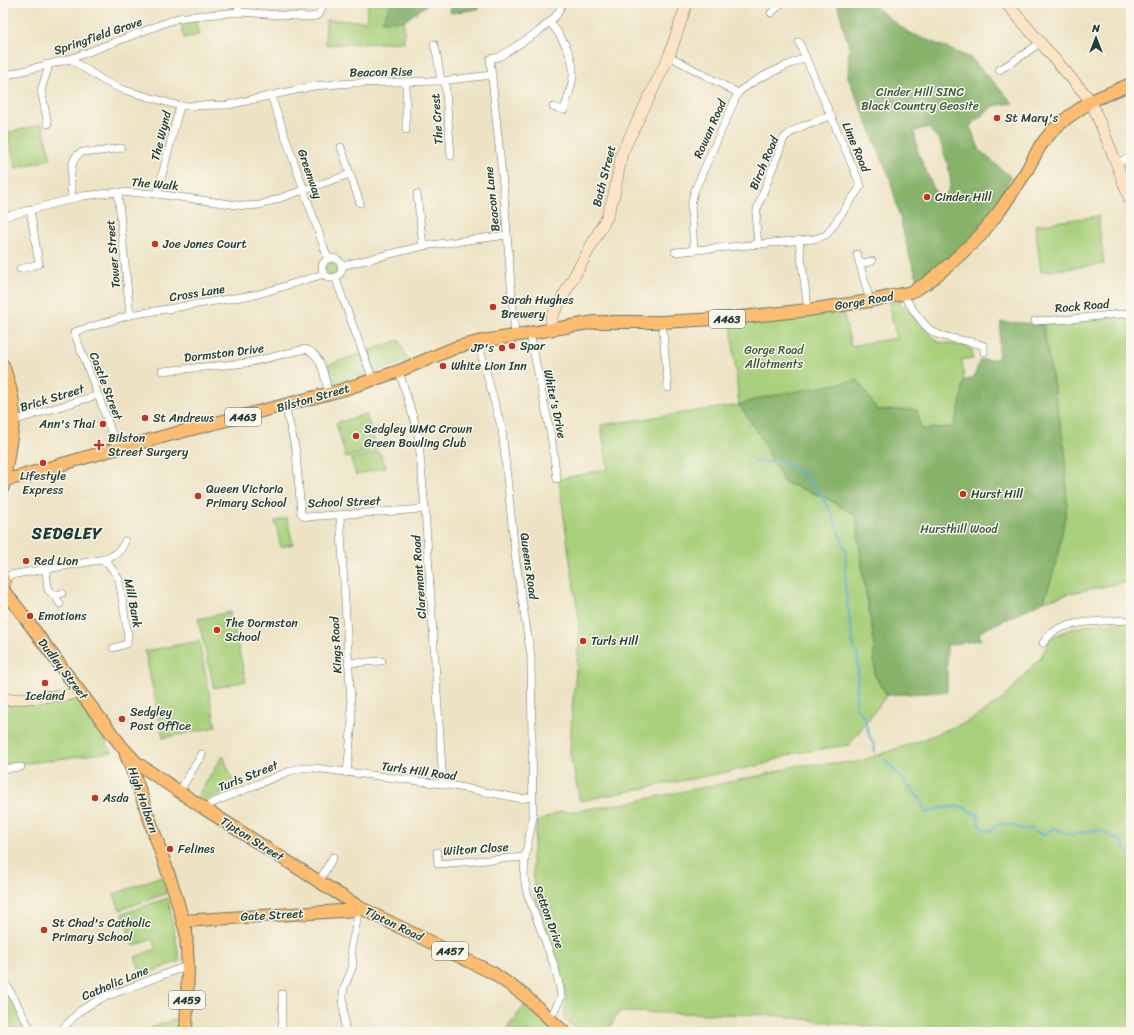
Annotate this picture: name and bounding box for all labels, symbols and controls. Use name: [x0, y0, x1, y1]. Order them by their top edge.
street label: Springfield Grove: [51, 11, 145, 61]
north arrow: [1076, 18, 1116, 58]
text: N: [1091, 19, 1100, 38]
street label: Beacon Rise: [349, 60, 413, 84]
park label: Cinder Hill SINC Black Country Geosite: [861, 81, 979, 117]
street label: The Crest: [424, 93, 450, 145]
street label: Rowan Road: [687, 95, 733, 162]
street label: The Wynd: [144, 107, 178, 163]
place label: St Mary's: [1005, 107, 1059, 129]
marker: St Mary's: [992, 113, 1002, 123]
street label: Lime Road: [836, 118, 877, 176]
street label: Birch Road: [743, 131, 786, 194]
street label: Bath Street: [586, 143, 622, 209]
street label: Greenway: [291, 146, 329, 203]
street label: Beacon Lane: [478, 165, 506, 233]
street label: The Walk: [130, 171, 180, 197]
place label: Cinder Hill: [935, 186, 992, 208]
marker: Cinder Hill: [922, 192, 932, 202]
street label: Tower Street: [99, 219, 127, 289]
place label: Joe Jones Court: [162, 233, 247, 255]
marker: Joe Jones Court: [150, 239, 160, 249]
street label: Cross Lane: [168, 278, 227, 308]
street label: Gorge Road: [833, 285, 896, 317]
place label: Sarah Hughes Brewery: [501, 289, 574, 325]
street label: Rock Road: [1054, 293, 1111, 319]
marker: Sarah Hughes Brewery: [488, 302, 498, 312]
road number: A463: [709, 310, 745, 328]
place label: Spar: [520, 335, 546, 357]
street label: Dormston Drive: [183, 337, 265, 369]
place label: JP's: [470, 337, 494, 359]
park label: Gorge Road Allotments: [744, 339, 804, 375]
marker: Spar: [507, 341, 517, 351]
marker: JP's: [497, 343, 507, 353]
street label: Castle Street: [83, 349, 129, 424]
place label: White Lion Inn: [451, 355, 527, 377]
marker: White Lion Inn: [438, 361, 448, 371]
street label: White's Drive: [537, 367, 573, 441]
street label: Brick Street: [17, 377, 88, 418]
street label: Bilston Street: [274, 377, 352, 419]
place label: St Andrews: [153, 407, 214, 429]
road number: A463: [225, 408, 261, 426]
place label: Ann's Thai: [38, 413, 96, 435]
marker: St Andrews: [140, 413, 150, 423]
place label: Sedgley WMC Crown Green Bowling Club: [364, 418, 473, 454]
marker: Ann's Thai: [98, 419, 108, 429]
place label: Bilston Street Surgery: [108, 427, 189, 463]
marker: Sedgley WMC Crown Green Bowling Club: [351, 431, 361, 441]
marker: Bilston Street Surgery: [93, 439, 105, 451]
marker: Lifestyle Express: [38, 458, 48, 468]
place label: Lifestyle Express: [20, 465, 66, 501]
place label: Queen Victoria Primary School: [206, 478, 287, 514]
place label: Hurst Hill: [971, 483, 1024, 505]
marker: Hurst Hill: [958, 489, 968, 499]
street label: School Street: [307, 490, 382, 514]
marker: Queen Victoria Primary School: [193, 491, 203, 501]
park label: Hursthill Wood: [920, 518, 999, 540]
district label: SEDGLEY: [31, 519, 102, 548]
street label: Queens Road: [513, 531, 545, 601]
street label: Claremont Road: [405, 534, 433, 620]
place label: Red Lion: [34, 550, 79, 572]
marker: Red Lion: [21, 556, 31, 566]
street label: Mill Bank: [117, 577, 149, 630]
place label: Emotions: [38, 605, 87, 627]
marker: Emotions: [25, 611, 35, 621]
place label: The Dormston School: [225, 612, 298, 648]
street label: Kings Road: [323, 614, 348, 674]
marker: The Dormston School: [212, 625, 222, 635]
place label: Turls Hill: [591, 630, 639, 652]
street label: Dudley Street: [32, 633, 95, 706]
marker: Turls Hill: [578, 636, 588, 646]
marker: Iceland: [40, 678, 50, 688]
place label: Iceland: [24, 685, 66, 707]
place label: Sedgley Post Office: [130, 701, 191, 737]
marker: Sedgley Post Office: [117, 714, 127, 724]
street label: Turls Street: [215, 754, 283, 798]
street label: Turls Hill Road: [380, 755, 459, 787]
street label: High Holborn: [121, 764, 165, 837]
place label: Asda: [102, 787, 129, 809]
marker: Asda: [90, 793, 100, 803]
street label: Tipton Street: [216, 811, 289, 868]
street label: Wilton Close: [443, 836, 509, 862]
place label: Felines: [178, 838, 215, 860]
marker: Felines: [165, 844, 175, 854]
street label: Setton Drive: [527, 882, 571, 952]
street label: Tipton Road: [361, 900, 429, 948]
street label: Gate Street: [240, 902, 304, 928]
place label: St Chad's Catholic Primary School: [52, 912, 151, 948]
marker: St Chad's Catholic Primary School: [39, 925, 49, 935]
road number: A457: [432, 942, 468, 960]
street label: Catholic Lane: [78, 959, 152, 1007]
road number: A459: [169, 991, 205, 1009]

